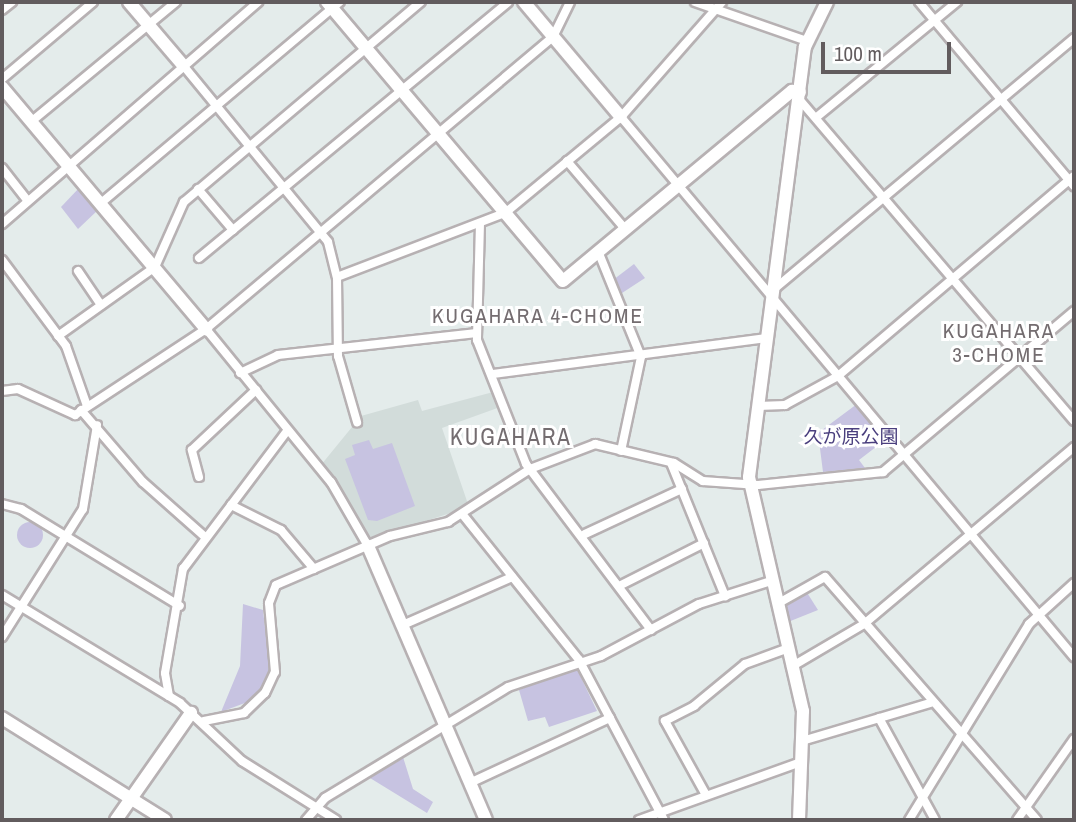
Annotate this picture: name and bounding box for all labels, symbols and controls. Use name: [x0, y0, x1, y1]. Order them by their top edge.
scale bar: [824, 28, 954, 72]
text: 100 m: [834, 39, 882, 68]
district label: KUGAHARA 4-CHOME: [434, 303, 642, 329]
district label: KUGAHARA 3-CHOME: [944, 318, 1054, 368]
district label: KUGAHARA: [451, 423, 571, 451]
park label: 久が原公園: [804, 426, 898, 448]

